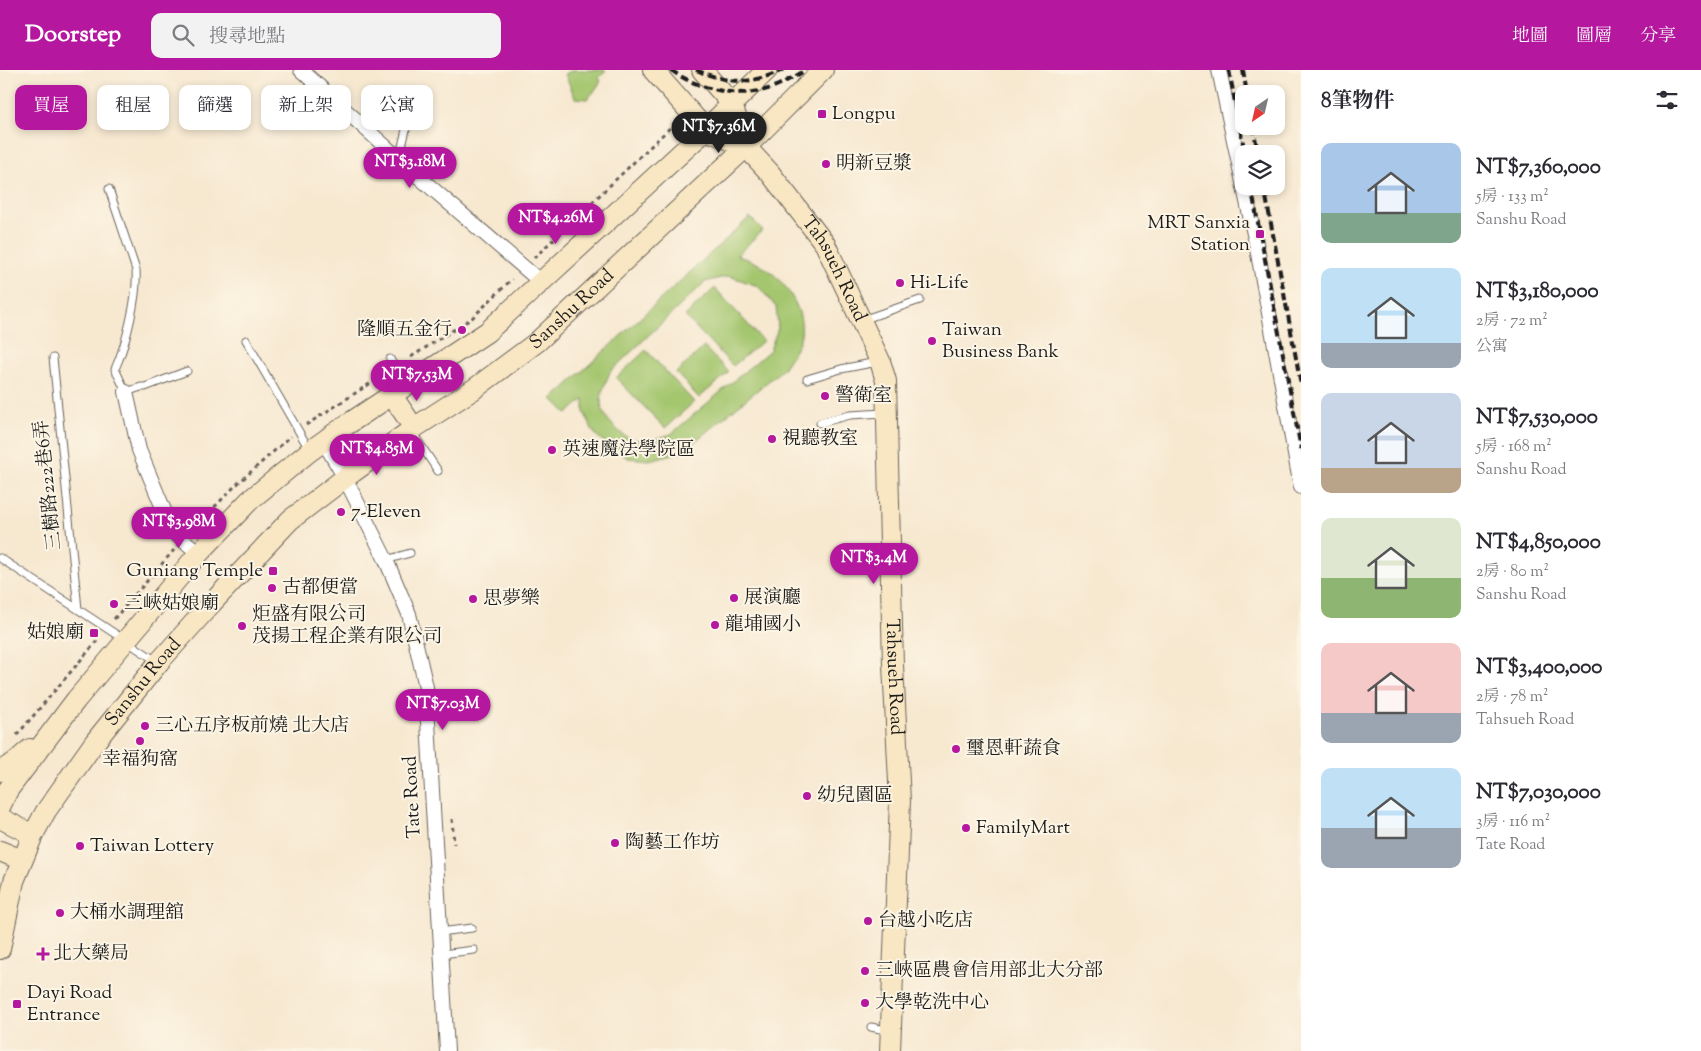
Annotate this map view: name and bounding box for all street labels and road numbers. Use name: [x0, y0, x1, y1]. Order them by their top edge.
street label: Tahsueh Road: [795, 210, 873, 327]
street label: Sanshu Road: [524, 263, 621, 356]
street label: 三樹路222巷6弄: [29, 418, 69, 552]
street label: Tahsueh Road: [878, 618, 910, 736]
street label: Sanshu Road: [99, 632, 188, 732]
street label: Tate Road: [397, 755, 429, 839]

